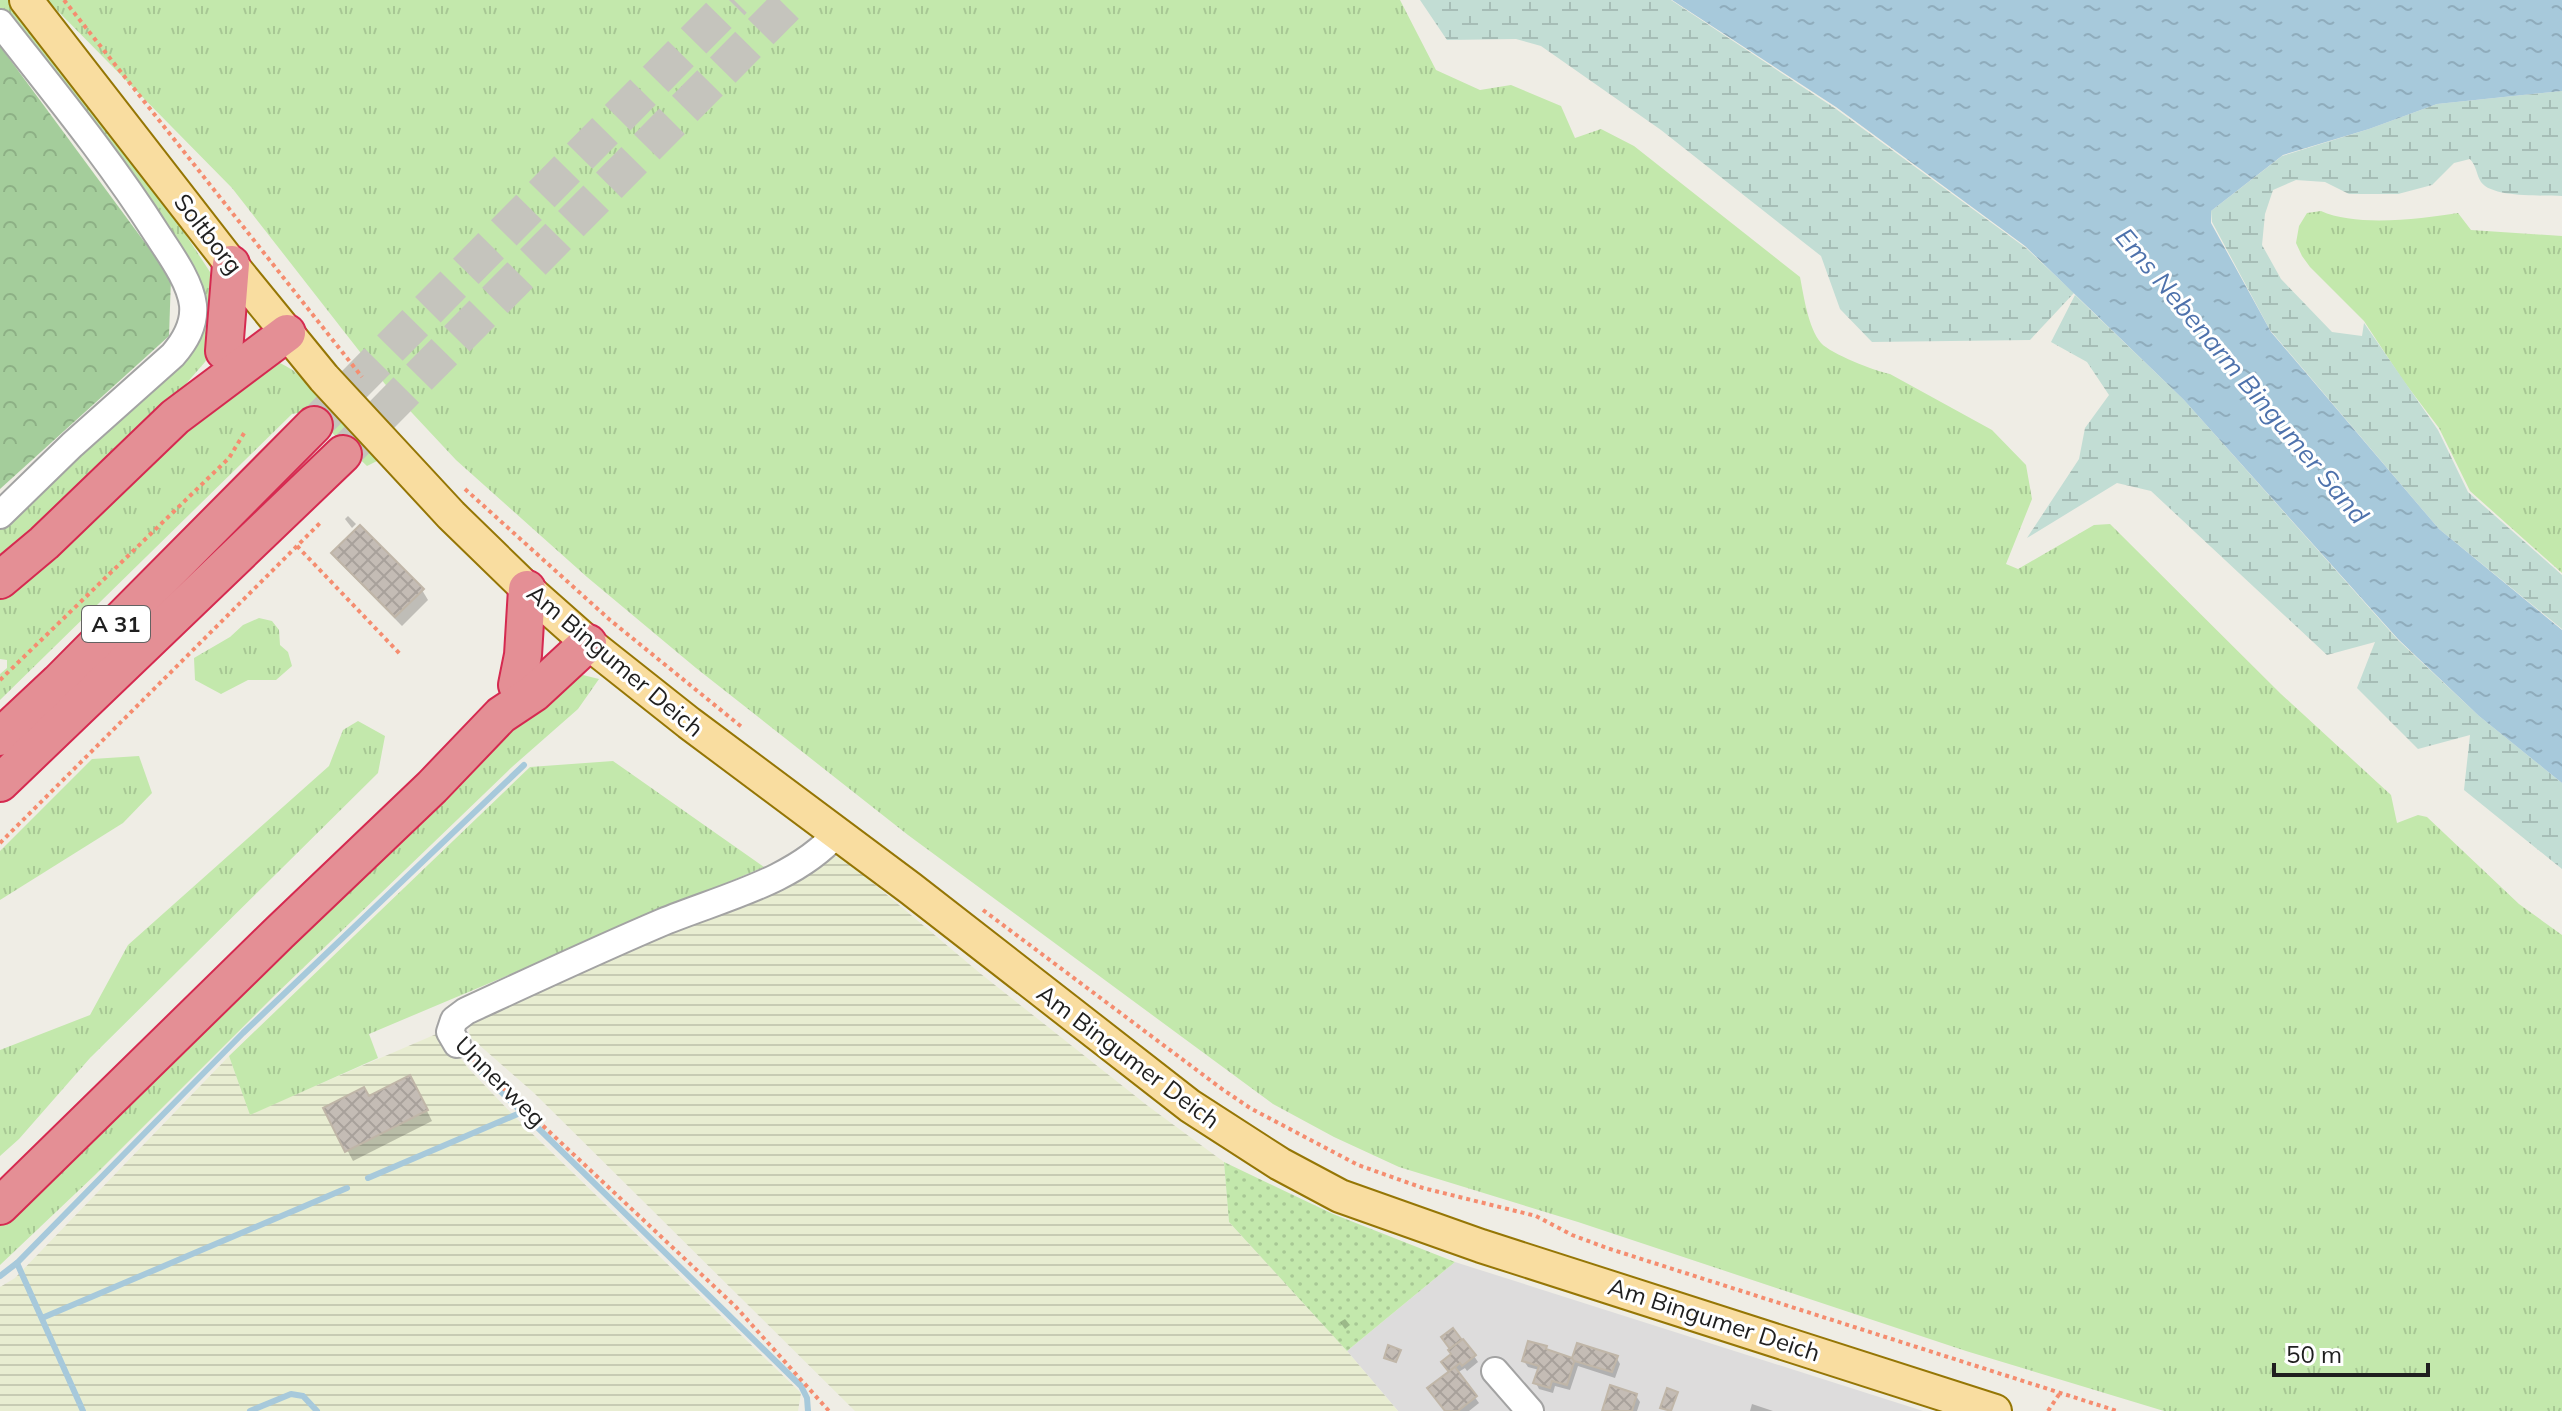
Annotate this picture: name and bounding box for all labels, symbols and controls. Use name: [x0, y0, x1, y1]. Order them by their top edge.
street label: Soltborg: [168, 187, 250, 280]
water label: Ems Nebenarm Bingumer Sand: [2109, 221, 2376, 531]
street label: Am Bingumer Deich: [521, 578, 710, 743]
road number: A 31: [82, 606, 150, 642]
street label: Am Bingumer Deich: [1031, 978, 1226, 1135]
street label: Unnerweg: [449, 1030, 552, 1133]
street label: Am Bingumer Deich: [1605, 1271, 1824, 1367]
scale bar: [2274, 1327, 2428, 1377]
text: 50 m: [2286, 1339, 2342, 1369]

